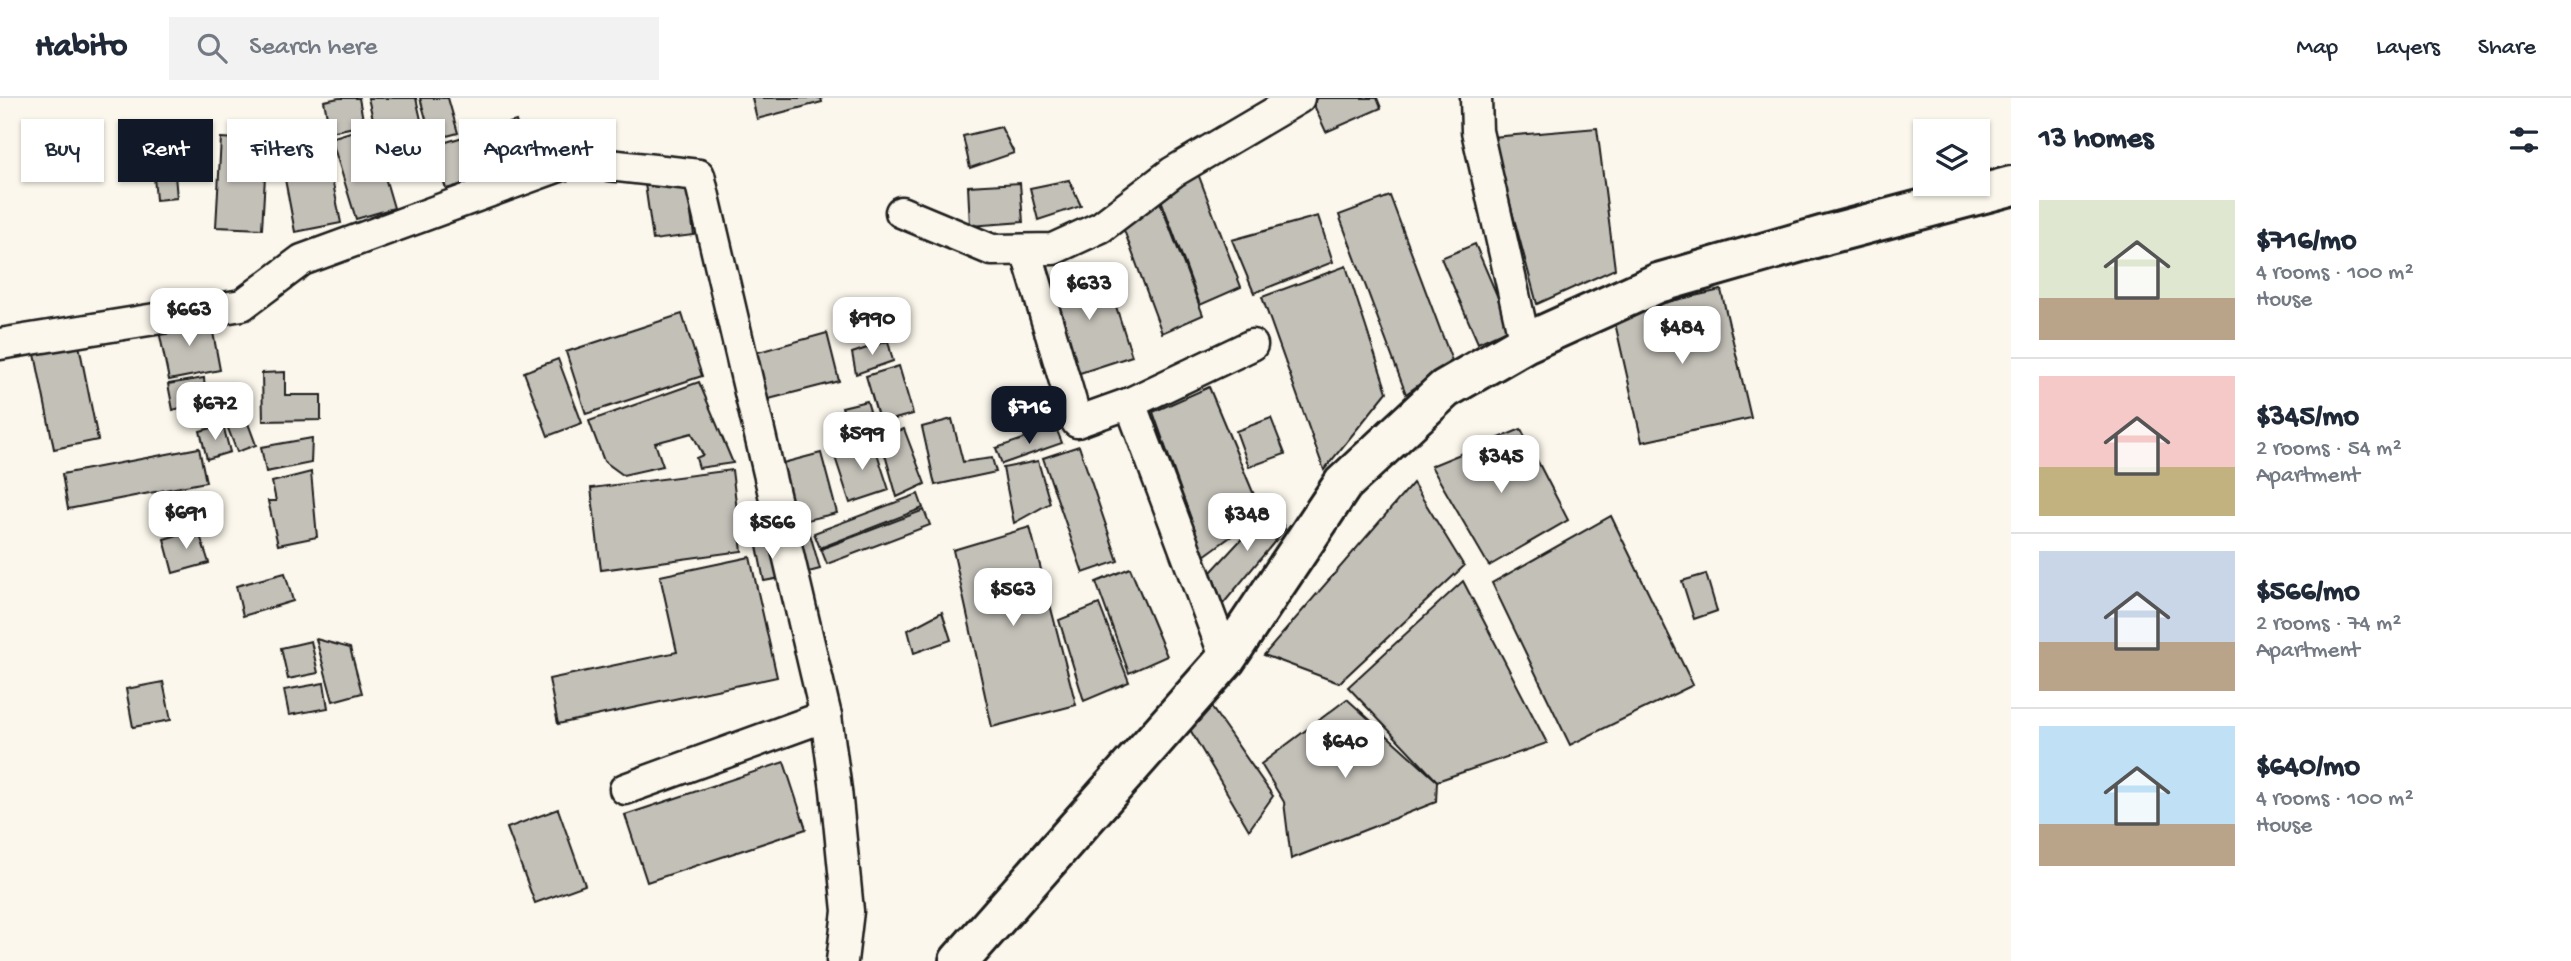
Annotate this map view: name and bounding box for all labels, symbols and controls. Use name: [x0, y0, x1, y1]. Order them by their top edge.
search box: [169, 17, 659, 80]
text: Habito: [35, 29, 127, 67]
icon: search: [193, 29, 231, 67]
text: Search here: [249, 33, 377, 64]
text: Map: [2296, 34, 2338, 63]
text: Layers: [2376, 34, 2440, 63]
text: Share: [2478, 34, 2536, 63]
chip: Buy: [21, 119, 104, 182]
chip: Rent: [118, 119, 213, 182]
chip: Filters: [227, 119, 337, 182]
chip: New: [351, 119, 445, 182]
chip: Apartment: [459, 119, 616, 182]
map controls: [1913, 119, 1990, 196]
button: layers: [1913, 119, 1990, 196]
icon: filters: [2505, 121, 2543, 159]
text: 13 homes: [2039, 123, 2153, 158]
text: $716/mo: [2256, 225, 2356, 260]
icon: home: [2095, 228, 2179, 312]
text: 4 rooms · 100 m²: [2256, 260, 2414, 287]
pin: $633: [1048, 262, 1130, 322]
text: $633: [1066, 271, 1112, 298]
text: House: [2256, 287, 2312, 314]
pin: $663: [148, 288, 230, 348]
text: $663: [166, 297, 212, 324]
pin: $990: [831, 298, 913, 357]
text: $990: [849, 306, 895, 333]
pin: $484: [1641, 306, 1723, 366]
text: $484: [1660, 315, 1704, 342]
pin: $672: [174, 382, 256, 442]
pin: $716: [988, 386, 1070, 446]
text: $672: [192, 391, 238, 418]
text: $716: [1007, 395, 1051, 422]
text: $345/mo: [2256, 401, 2359, 436]
icon: home: [2095, 404, 2179, 488]
pin: $599: [821, 412, 903, 472]
text: $599: [839, 421, 885, 448]
pin: $345: [1460, 436, 1542, 495]
text: 2 rooms · 54 m²: [2256, 436, 2402, 463]
text: $345: [1478, 444, 1524, 471]
text: Apartment: [2256, 463, 2360, 490]
pin: $691: [145, 491, 227, 551]
pin: $348: [1206, 494, 1288, 553]
text: $691: [165, 500, 207, 527]
pin: $566: [731, 502, 813, 561]
text: $348: [1224, 502, 1270, 529]
text: $566: [749, 510, 795, 537]
pin: $563: [972, 568, 1054, 628]
text: $566/mo: [2256, 576, 2360, 611]
text: $563: [990, 577, 1036, 604]
icon: home: [2095, 579, 2179, 663]
text: 2 rooms · 74 m²: [2256, 611, 2401, 638]
text: Apartment: [2256, 638, 2360, 665]
pin: $640: [1304, 720, 1386, 780]
text: $640: [1322, 729, 1368, 756]
text: $640/mo: [2256, 751, 2360, 786]
icon: home: [2095, 754, 2179, 838]
text: 4 rooms · 100 m²: [2256, 786, 2414, 813]
text: House: [2256, 813, 2312, 840]

